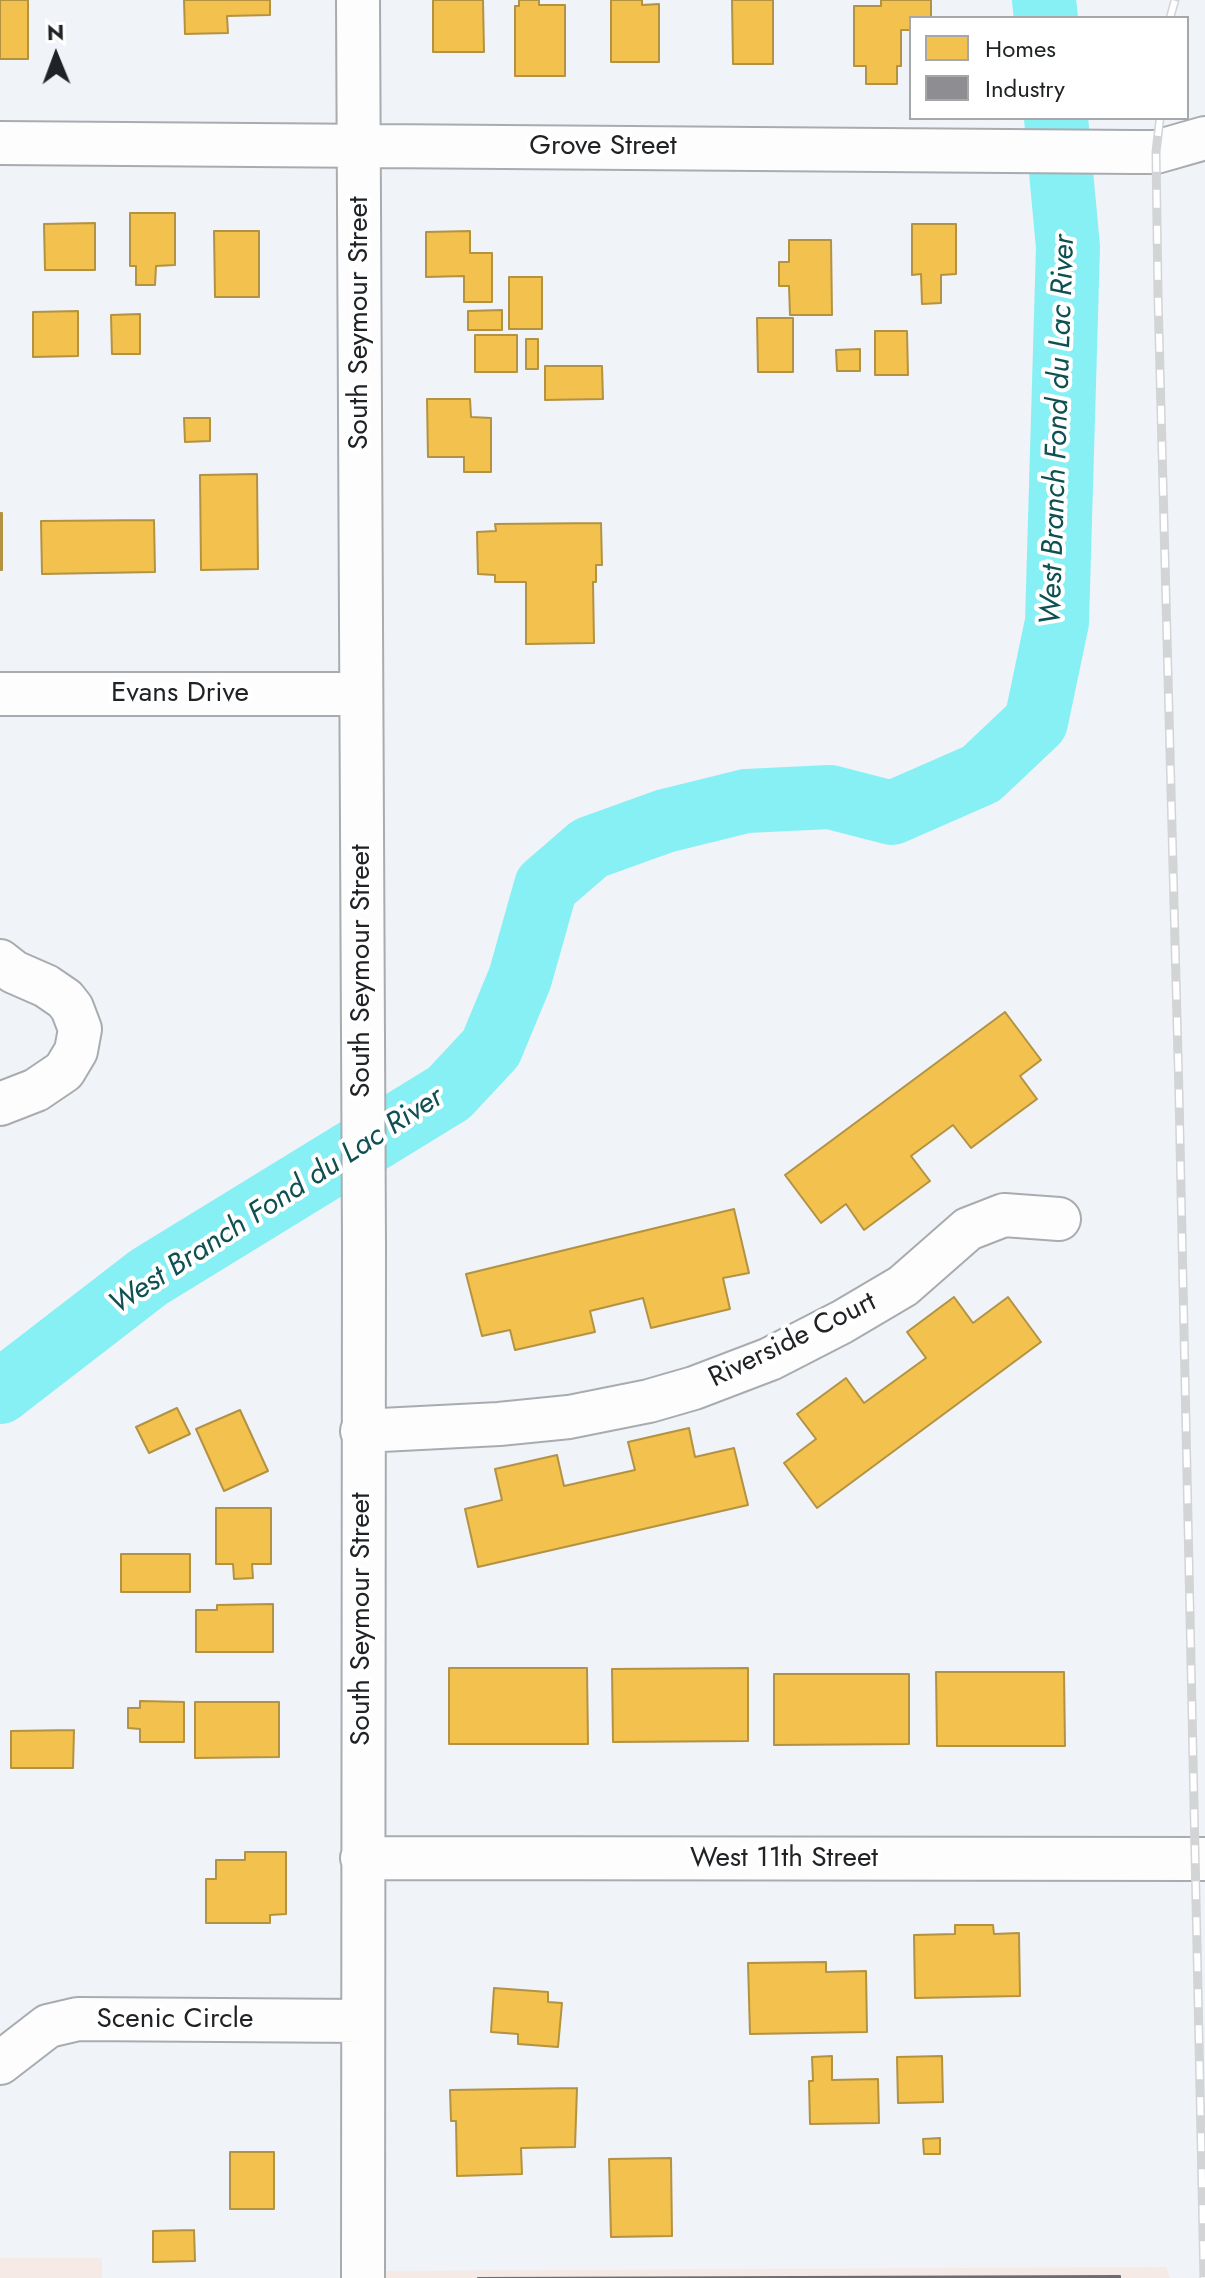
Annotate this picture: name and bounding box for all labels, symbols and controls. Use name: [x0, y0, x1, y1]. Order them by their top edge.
north arrow: [16, 16, 96, 96]
text: N: [47, 16, 65, 48]
legend: [909, 16, 1189, 120]
text: Homes: [985, 31, 1056, 66]
text: Industry: [985, 71, 1065, 106]
street label: Grove Street: [529, 130, 677, 164]
street label: South Seymour Street: [343, 196, 377, 450]
water label: West Branch Fond du Lac River: [1034, 234, 1084, 626]
street label: Evans Drive: [111, 677, 249, 711]
street label: South Seymour Street: [345, 844, 379, 1098]
water label: West Branch Fond du Lac River: [103, 1081, 451, 1323]
street label: Riverside Court: [704, 1286, 882, 1396]
street label: South Seymour Street: [345, 1492, 379, 1746]
street label: West 11th Street: [690, 1842, 878, 1876]
street label: Scenic Circle: [97, 2003, 253, 2037]

